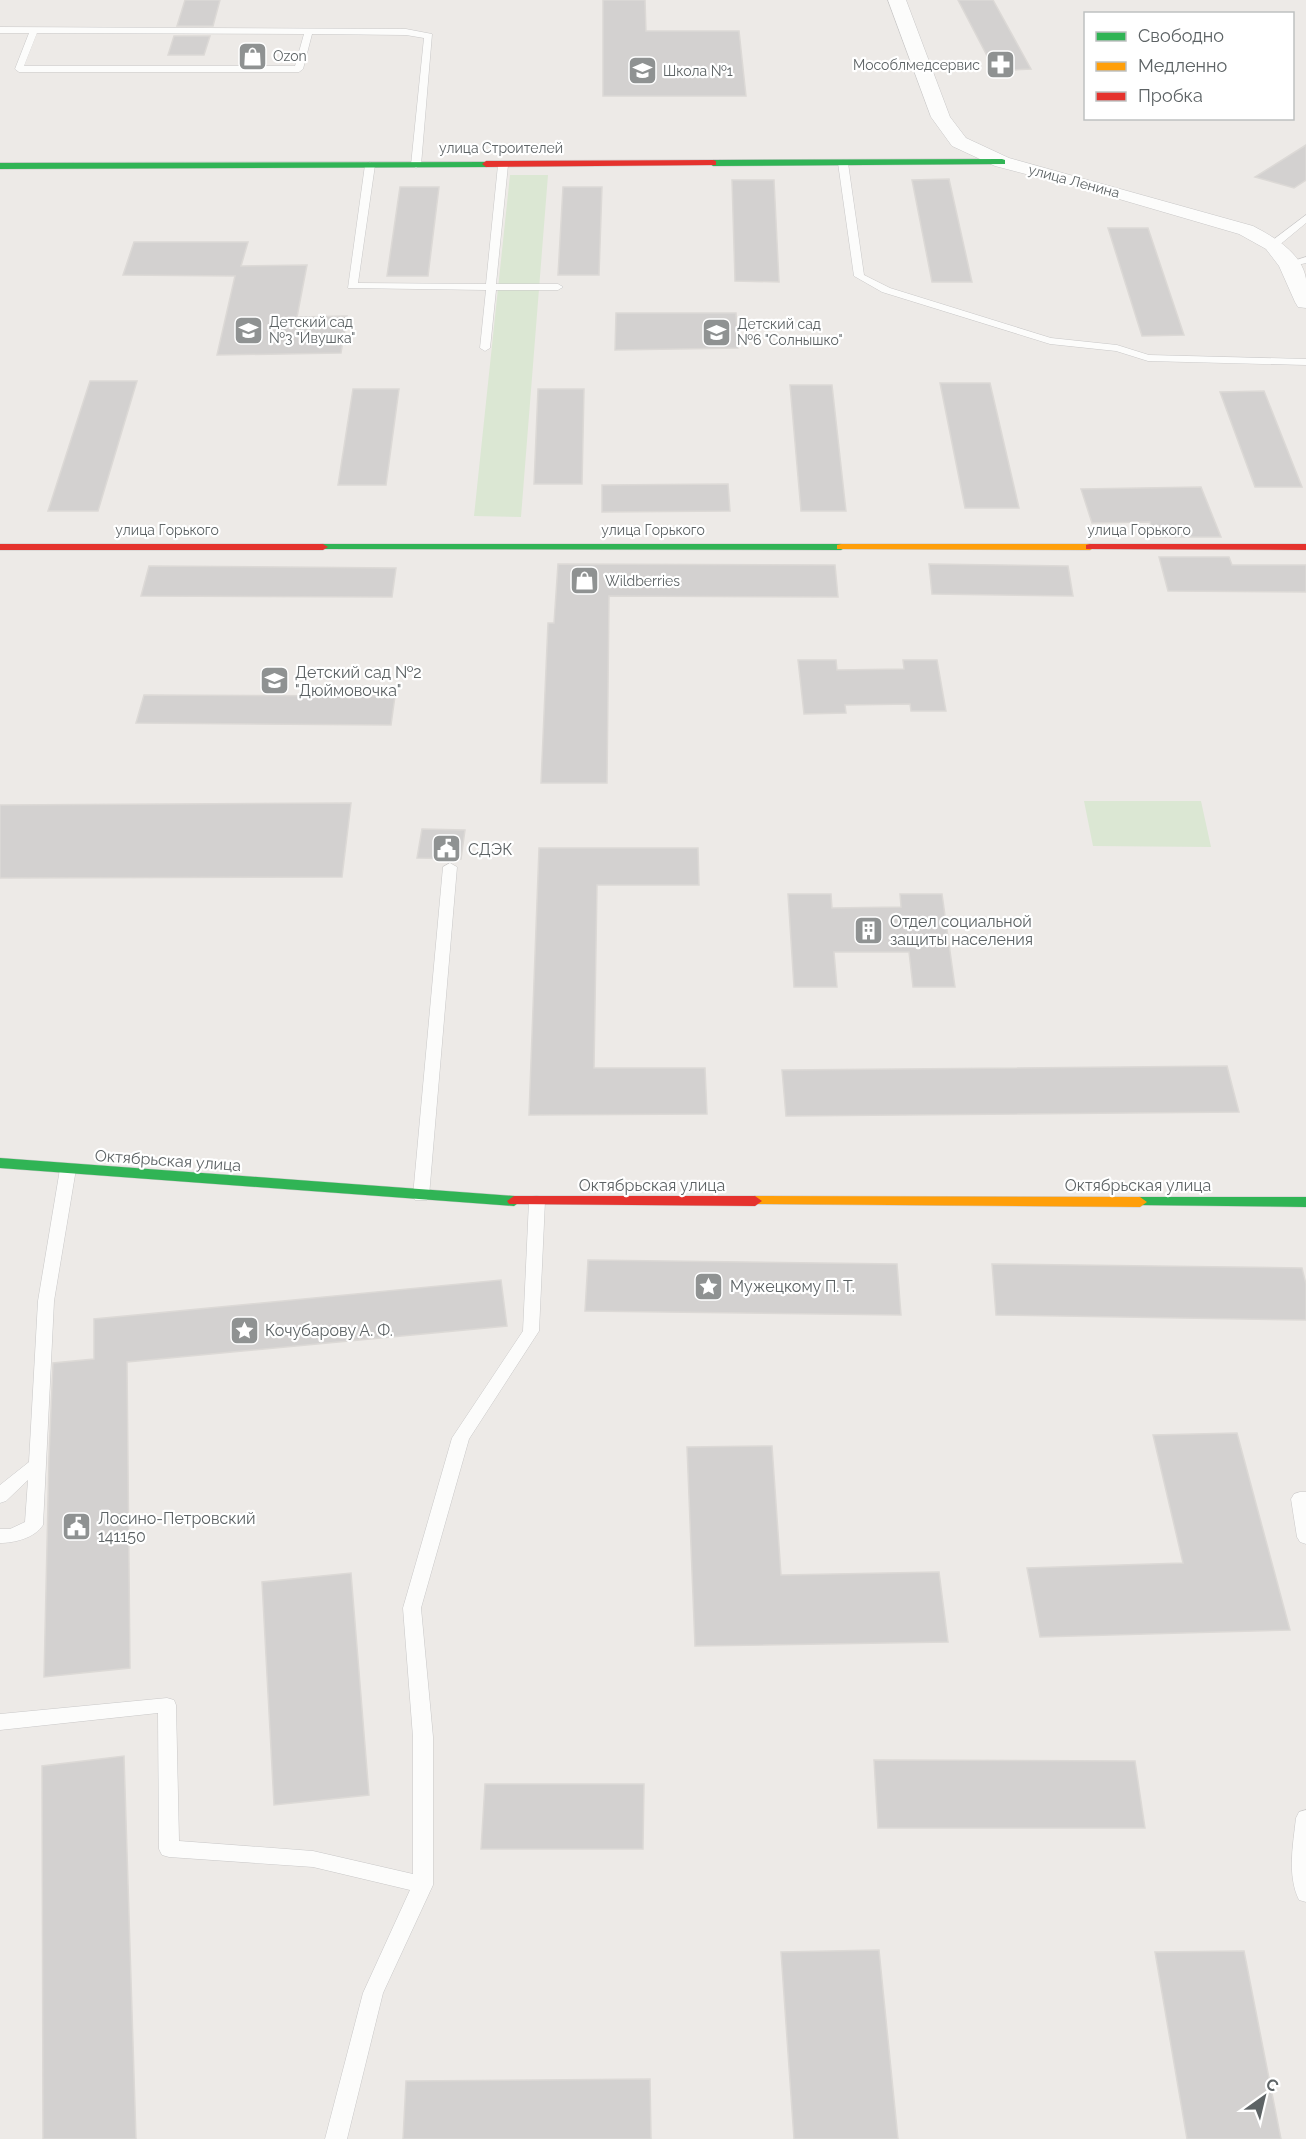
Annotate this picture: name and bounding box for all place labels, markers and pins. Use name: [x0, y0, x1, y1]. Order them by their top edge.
shop icon: Ozon: [236, 40, 268, 72]
place label: Ozon: [273, 48, 307, 64]
pharmacy icon: Мособлмедсервис: [985, 49, 1017, 81]
school or university icon: Школа №1: [626, 55, 658, 87]
place label: Мособлмедсервис: [853, 57, 980, 73]
place label: Школа №1: [663, 63, 733, 79]
school or university icon: Детский сад №3 "Ивушка": [232, 314, 264, 346]
place label: Детский сад №3 "Ивушка": [269, 314, 355, 346]
school or university icon: Детский сад №6 "Солнышко": [700, 316, 732, 348]
place label: Детский сад №6 "Солнышко": [737, 316, 843, 348]
shop icon: Wildberries: [568, 565, 600, 597]
place label: Wildberries: [605, 573, 680, 589]
place label: Детский сад №2 "Дюймовочка": [295, 663, 422, 700]
school or university icon: Детский сад №2 "Дюймовочка": [258, 665, 290, 697]
public building icon: СДЭК: [431, 833, 463, 865]
place label: СДЭК: [468, 840, 512, 859]
place label: Отдел социальной защиты населения: [890, 912, 1033, 949]
building icon: Отдел социальной защиты населения: [853, 914, 885, 946]
place icon: Мужецкому П. Т.: [693, 1270, 725, 1302]
place label: Мужецкому П. Т.: [730, 1277, 855, 1296]
place icon: Кочубарову А. Ф.: [228, 1314, 260, 1346]
place label: Кочубарову А. Ф.: [265, 1321, 393, 1340]
place label: Лосино-Петровский 141150: [98, 1509, 256, 1546]
public building icon: Лосино-Петровский 141150: [61, 1511, 93, 1543]

